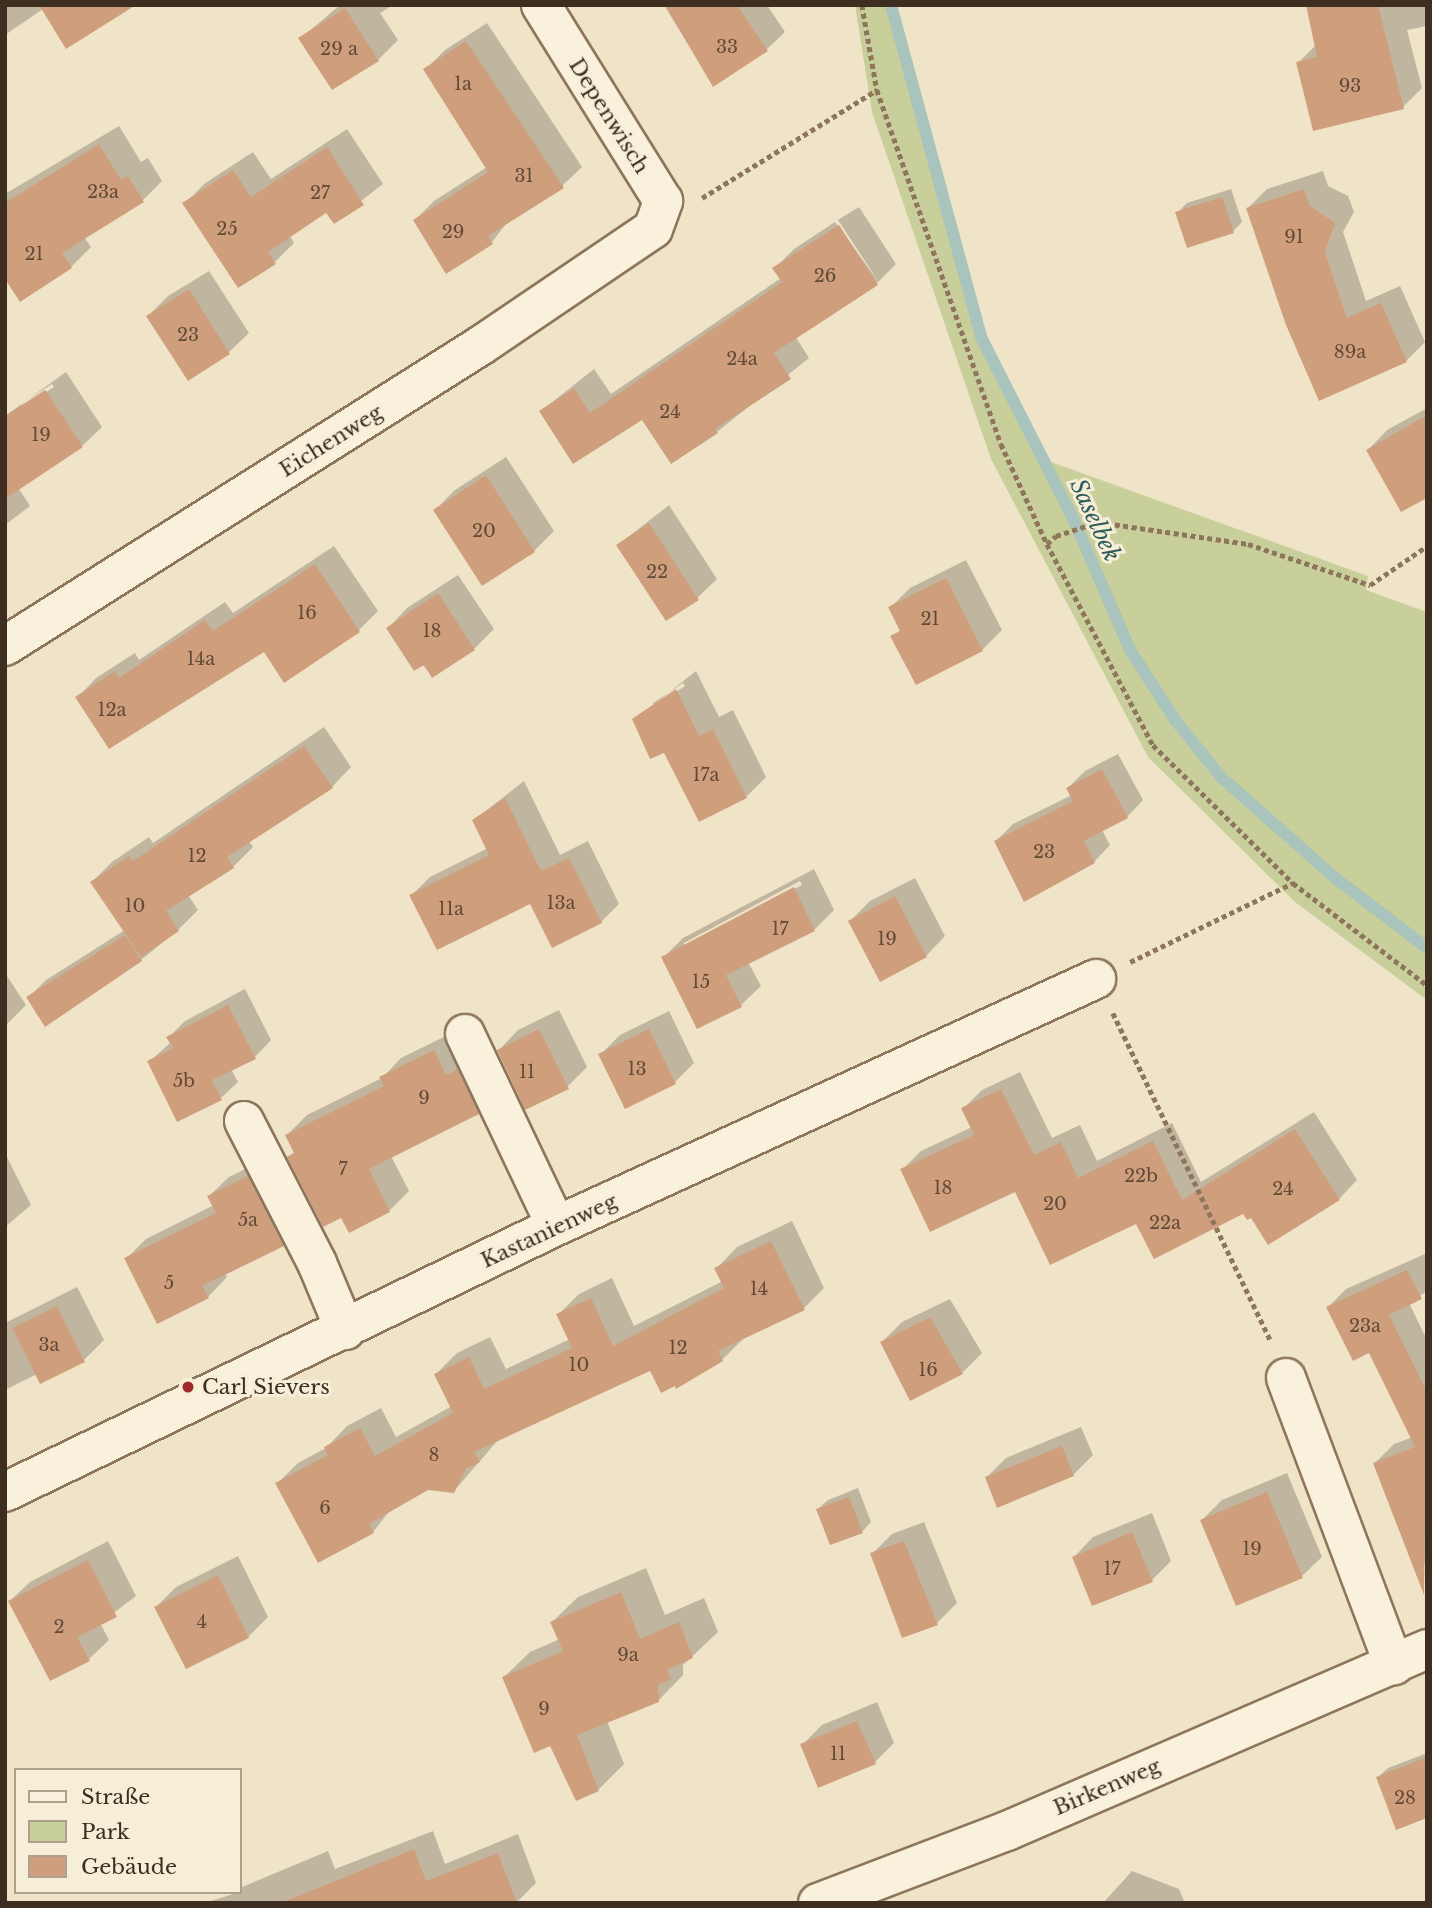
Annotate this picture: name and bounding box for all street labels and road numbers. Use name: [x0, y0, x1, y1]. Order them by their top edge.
street label: Depenwisch: [564, 54, 654, 178]
street label: Eichenweg: [275, 399, 387, 483]
street label: Kastanienweg: [477, 1189, 621, 1273]
street label: Birkenweg: [1050, 1753, 1164, 1821]

